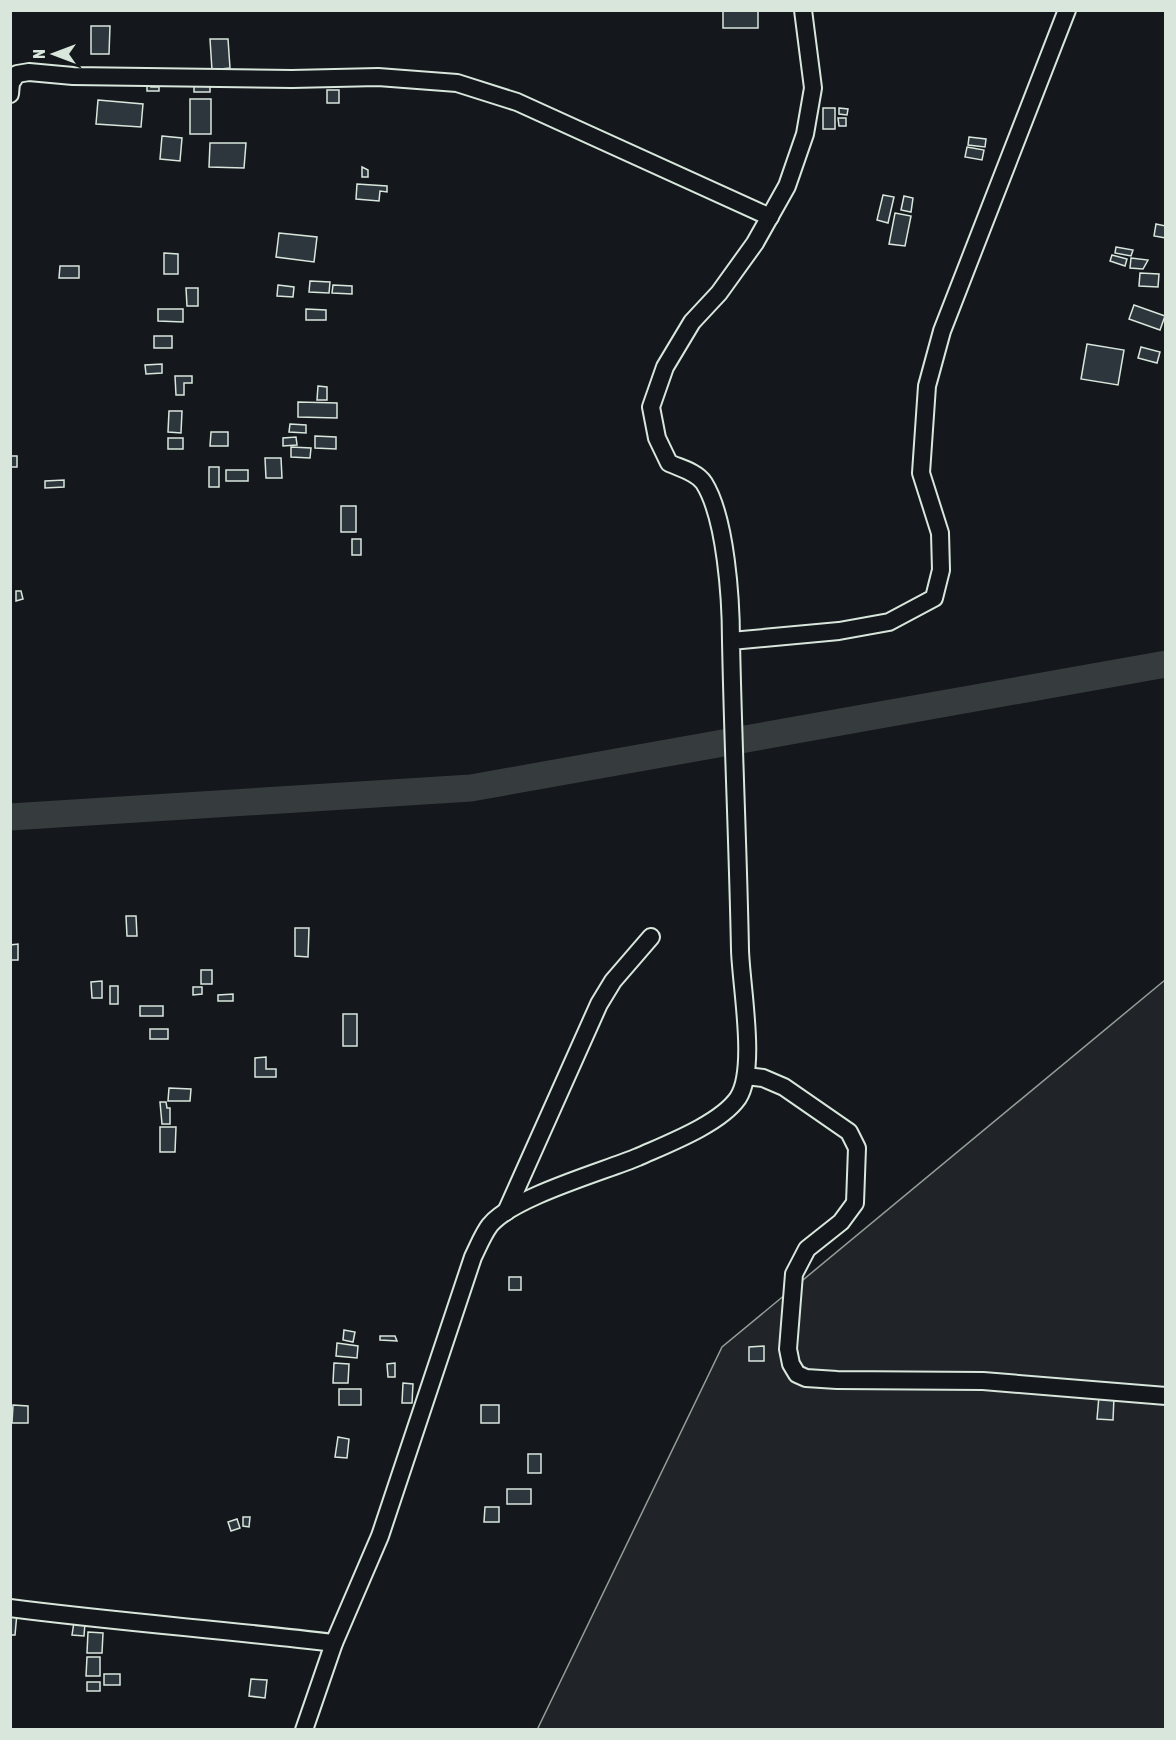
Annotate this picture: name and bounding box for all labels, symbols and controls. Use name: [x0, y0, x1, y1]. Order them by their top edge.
north arrow: [24, 24, 84, 84]
text: N: [30, 49, 48, 59]

